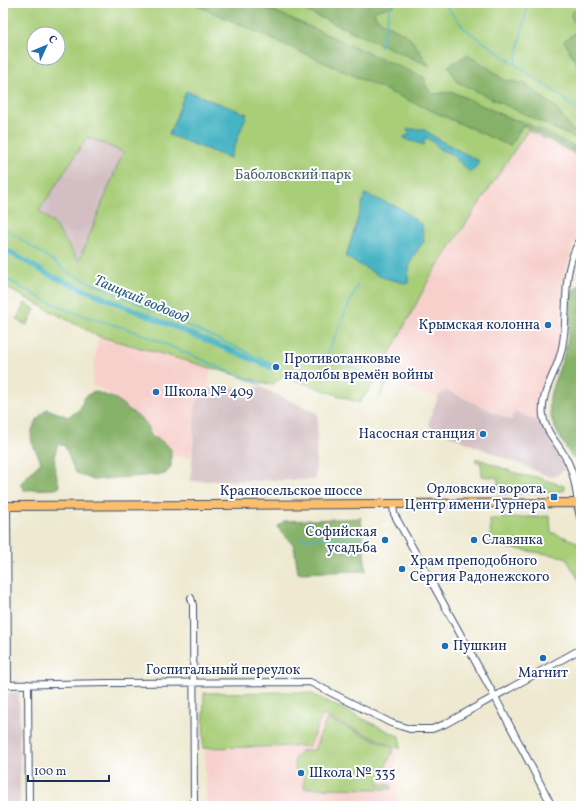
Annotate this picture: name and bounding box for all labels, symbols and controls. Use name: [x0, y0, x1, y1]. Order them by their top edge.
north arrow: [26, 26, 66, 66]
text: С: [44, 32, 60, 48]
park label: Баболовский парк: [235, 166, 352, 185]
water label: Таицкий водовод: [91, 271, 192, 329]
place label: Крымская колонна: [418, 316, 540, 335]
marker: Крымская колонна: [543, 320, 553, 330]
place label: Противотанковые надолбы времён войны: [284, 350, 434, 385]
marker: Противотанковые надолбы времён войны: [271, 362, 281, 372]
place label: Школа № 409: [164, 383, 253, 402]
marker: Школа № 409: [151, 387, 161, 397]
place label: Насосная станция: [359, 425, 475, 444]
marker: Насосная станция: [478, 429, 488, 439]
place label: Орловские ворота. Центр имени Турнера: [405, 480, 546, 515]
street label: Красносельское шоссе: [220, 482, 363, 501]
marker: Орловские ворота. Центр имени Турнера: [549, 492, 559, 502]
place label: Софийская усадьба: [306, 523, 377, 558]
place label: Славянка: [482, 531, 543, 550]
marker: Софийская усадьба: [380, 535, 390, 545]
marker: Славянка: [469, 535, 479, 545]
place label: Храм преподобного Сергия Радонежского: [410, 552, 549, 587]
marker: Храм преподобного Сергия Радонежского: [397, 564, 407, 574]
place label: Пушкин: [453, 637, 507, 656]
marker: Пушкин: [440, 641, 450, 651]
marker: Магнит: [538, 653, 548, 663]
street label: Госпитальный переулок: [146, 661, 301, 680]
place label: Магнит: [518, 664, 568, 683]
scale bar: [28, 757, 109, 783]
text: 100 m: [34, 764, 67, 780]
place label: Школа № 335: [309, 764, 395, 783]
marker: Школа № 335: [296, 768, 306, 778]

